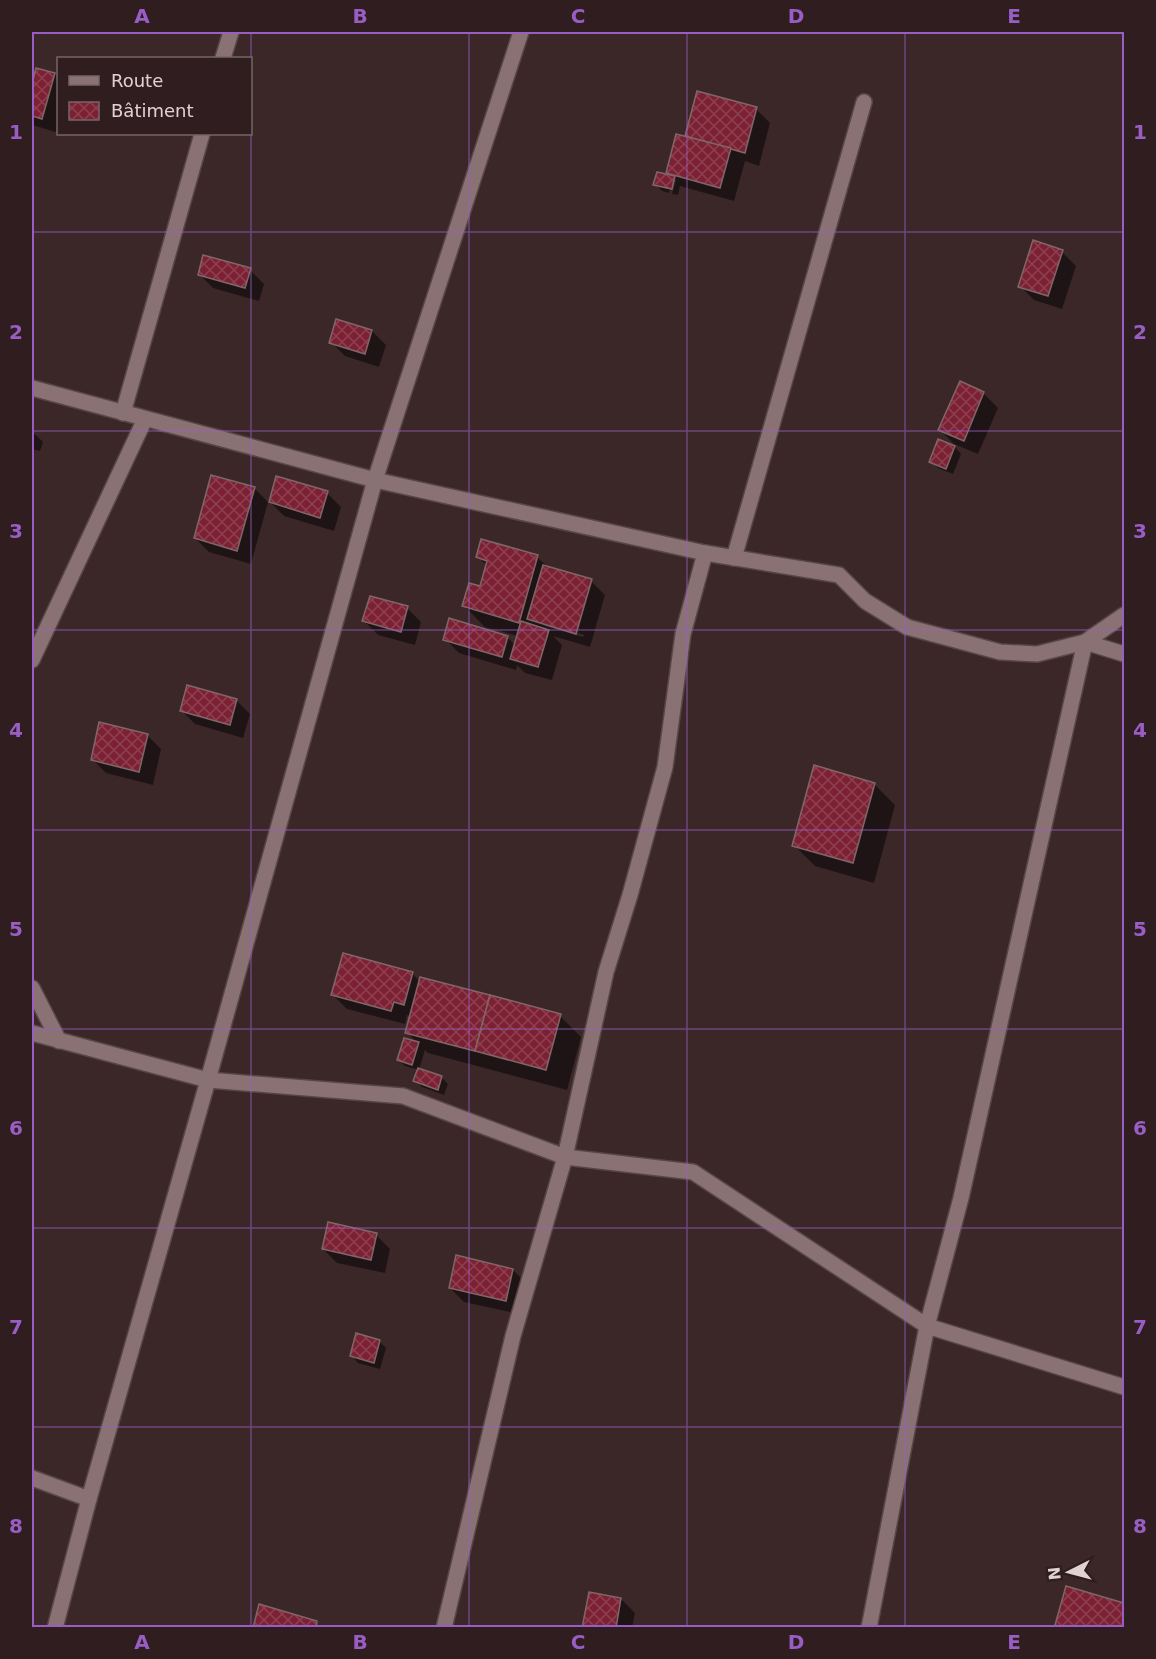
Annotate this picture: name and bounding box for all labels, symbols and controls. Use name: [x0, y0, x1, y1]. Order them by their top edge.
text: A: [134, 4, 150, 28]
text: B: [352, 4, 368, 28]
text: C: [571, 4, 585, 28]
text: D: [788, 4, 804, 28]
text: E: [1007, 4, 1021, 28]
legend: [57, 57, 252, 135]
text: Route: [111, 70, 163, 91]
text: Bâtiment: [111, 100, 194, 121]
text: 1: [9, 120, 23, 144]
text: 1: [1133, 120, 1147, 144]
text: 2: [9, 320, 23, 344]
text: 2: [1133, 320, 1147, 344]
text: 3: [9, 519, 23, 543]
text: 3: [1133, 519, 1147, 543]
text: 4: [9, 718, 23, 742]
text: 4: [1133, 718, 1147, 742]
text: 5: [9, 917, 23, 941]
text: 5: [1133, 917, 1147, 941]
text: 6: [9, 1116, 23, 1140]
text: 6: [1133, 1116, 1147, 1140]
text: 7: [9, 1315, 23, 1339]
text: 7: [1133, 1315, 1147, 1339]
text: 8: [9, 1514, 23, 1538]
text: 8: [1133, 1514, 1147, 1538]
north arrow: [1039, 1542, 1099, 1602]
text: N: [1044, 1566, 1065, 1581]
text: A: [134, 1630, 150, 1654]
text: B: [352, 1630, 368, 1654]
text: C: [571, 1630, 585, 1654]
text: D: [788, 1630, 804, 1654]
text: E: [1007, 1630, 1021, 1654]

